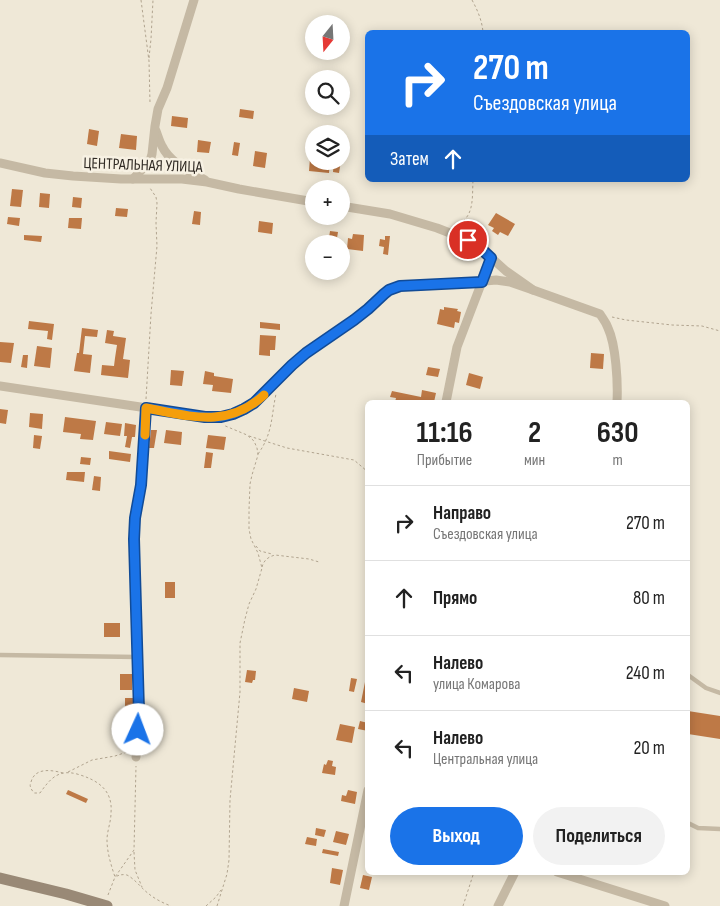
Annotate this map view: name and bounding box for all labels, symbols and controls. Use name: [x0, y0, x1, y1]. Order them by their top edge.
north arrow: [305, 15, 350, 60]
map controls: [305, 15, 350, 280]
text: 270 m: [473, 47, 549, 90]
icon: right: [390, 50, 455, 115]
button: search: [305, 70, 350, 115]
text: Съездовская улица: [473, 90, 617, 117]
button: layers: [305, 125, 350, 170]
icon: ahead: [439, 145, 467, 173]
text: Затем: [390, 148, 429, 171]
street label: ЦЕНТРАЛЬНАЯ УЛИЦА: [83, 154, 203, 177]
button: +: [305, 180, 350, 225]
pin: [447, 219, 489, 261]
icon: arrive: [454, 226, 482, 254]
button: −: [305, 235, 350, 280]
text: 11:16: [416, 415, 473, 451]
text: 2: [528, 415, 541, 451]
text: 630: [597, 415, 639, 451]
text: Прибытие: [417, 451, 472, 470]
text: мин: [524, 451, 545, 470]
text: m: [612, 451, 623, 470]
text: Направо: [433, 502, 491, 525]
icon: right: [390, 509, 418, 537]
text: 270 m: [626, 512, 665, 535]
text: Съездовская улица: [433, 525, 538, 544]
icon: ahead: [390, 584, 418, 612]
text: Прямо: [433, 587, 477, 610]
text: 80 m: [633, 587, 665, 610]
text: Налево: [433, 652, 483, 675]
icon: left: [390, 659, 418, 687]
text: 240 m: [626, 662, 665, 685]
text: улица Комарова: [433, 675, 520, 694]
position arrow: [111, 703, 163, 755]
text: Налево: [433, 727, 483, 750]
icon: left: [390, 734, 418, 762]
text: 20 m: [633, 737, 665, 760]
text: Центральная улица: [433, 750, 538, 769]
button: Выход: [390, 807, 523, 865]
button: Поделиться: [533, 807, 665, 865]

